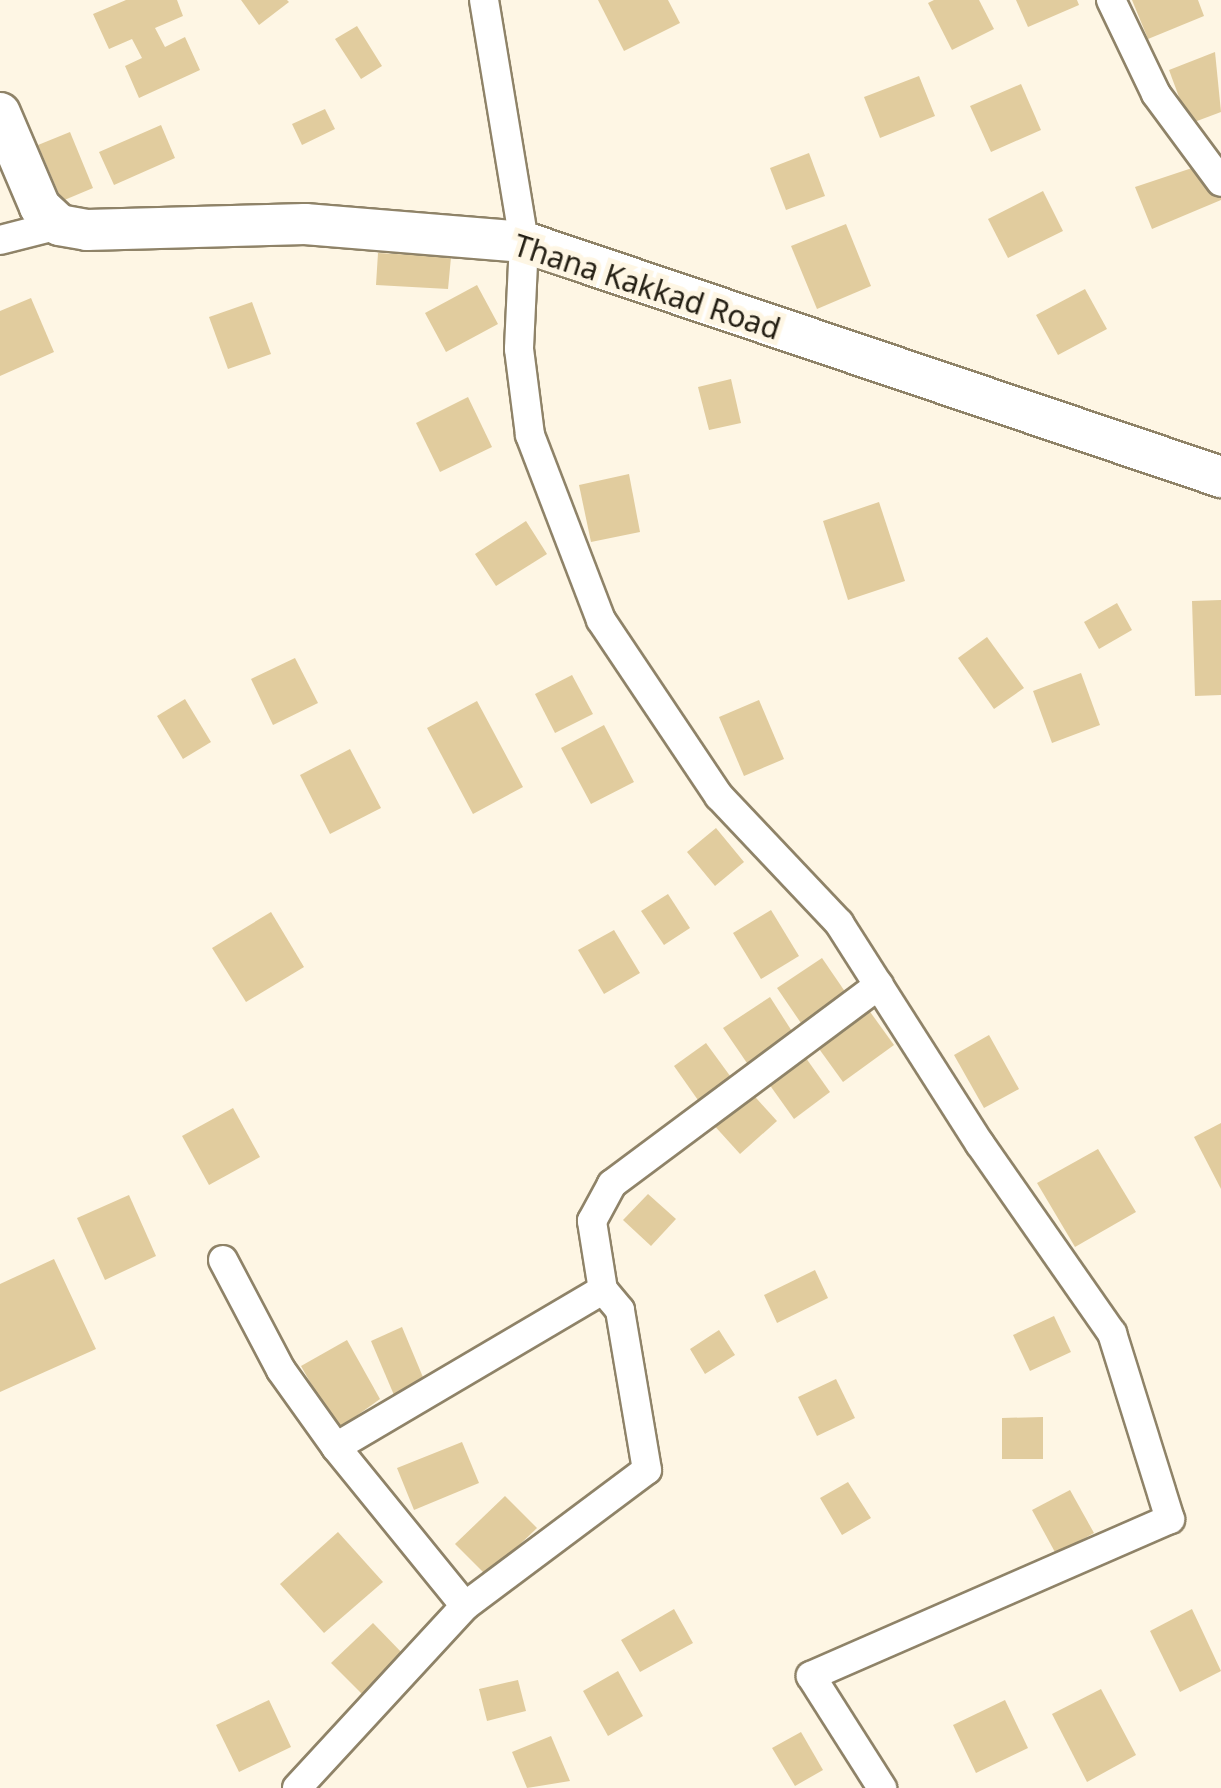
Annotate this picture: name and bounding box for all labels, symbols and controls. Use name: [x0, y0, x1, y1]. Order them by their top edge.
street label: Thana Kakkad Road: [509, 227, 785, 347]

